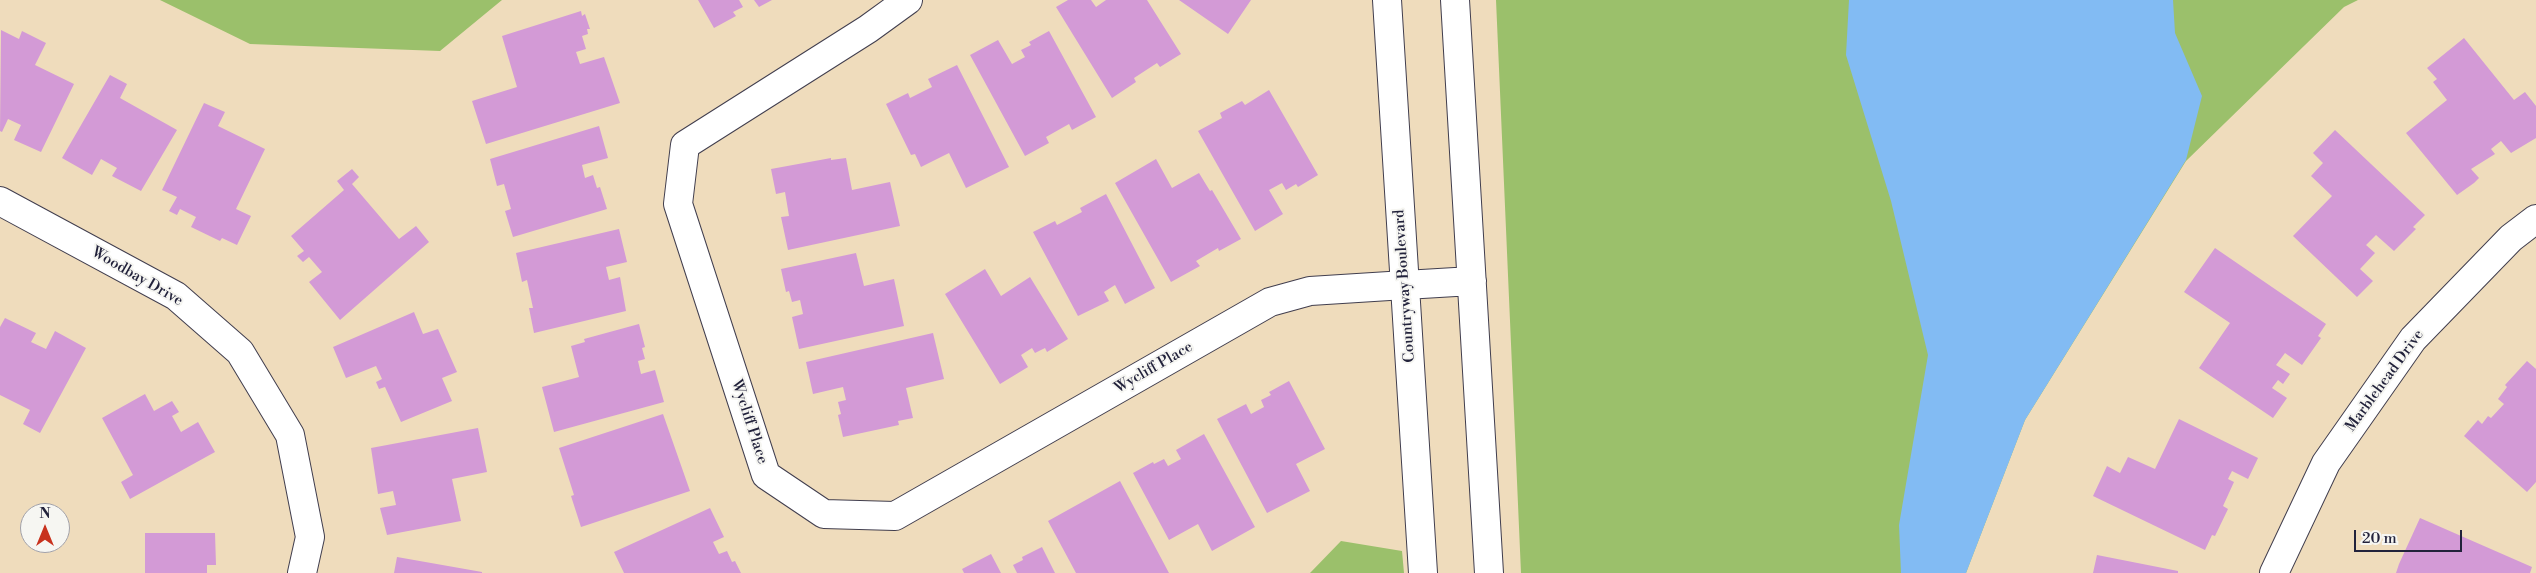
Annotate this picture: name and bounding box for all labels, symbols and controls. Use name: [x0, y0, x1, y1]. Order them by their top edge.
street label: Countryway Boulevard: [1391, 209, 1419, 363]
street label: Woodbay Drive: [88, 244, 186, 310]
street label: Marblehead Drive: [2342, 326, 2428, 436]
street label: Wycliff Place: [1112, 338, 1196, 398]
street label: Wycliff Place: [727, 378, 771, 466]
north arrow: [20, 503, 70, 553]
text: N: [39, 505, 51, 523]
scale bar: [2356, 520, 2464, 552]
text: 20 m: [2362, 529, 2397, 548]

